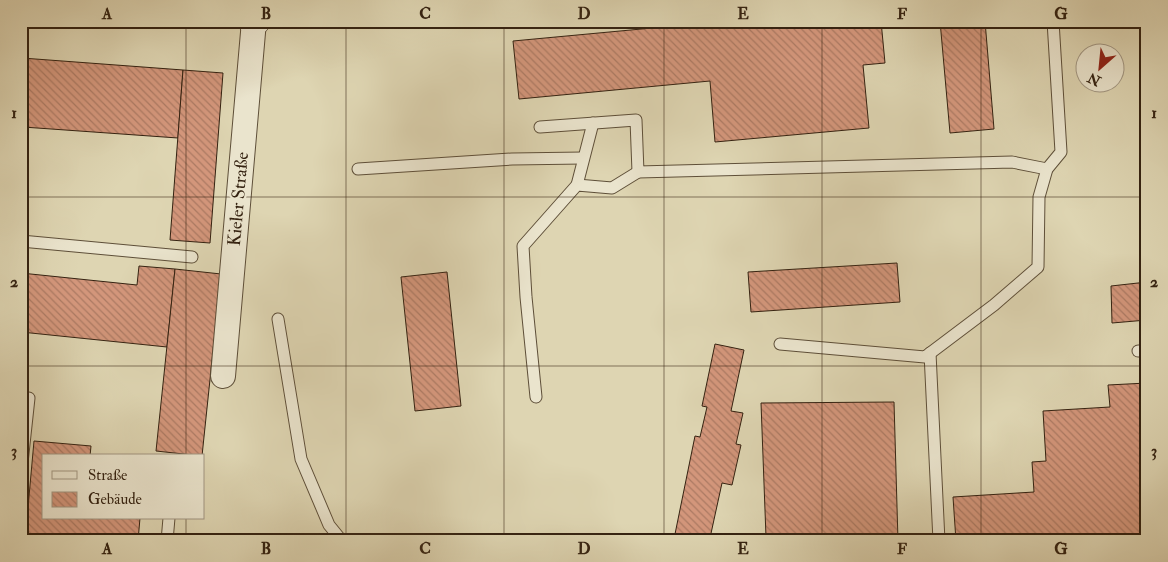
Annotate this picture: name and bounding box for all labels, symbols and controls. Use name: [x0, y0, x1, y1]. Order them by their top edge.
text: A: [101, 4, 113, 24]
text: B: [261, 4, 271, 24]
text: C: [419, 4, 431, 24]
text: D: [577, 4, 591, 24]
text: E: [737, 4, 749, 24]
text: F: [897, 4, 907, 24]
text: G: [1054, 4, 1068, 24]
north arrow: [1076, 42, 1126, 92]
text: N: [1084, 69, 1105, 90]
text: 1: [11, 103, 17, 123]
text: 1: [1151, 103, 1157, 123]
street label: Kieler Straße: [223, 150, 254, 247]
text: 2: [10, 272, 18, 292]
text: 2: [1150, 272, 1158, 292]
text: 3: [11, 441, 17, 461]
text: 3: [1151, 441, 1157, 461]
legend: [42, 454, 205, 520]
text: Straße: [88, 466, 127, 485]
text: Gebäude: [88, 490, 142, 509]
text: A: [101, 539, 113, 559]
text: B: [261, 539, 271, 559]
text: C: [419, 539, 431, 559]
text: D: [577, 539, 591, 559]
text: E: [737, 539, 749, 559]
text: F: [897, 539, 907, 559]
text: G: [1054, 539, 1068, 559]

